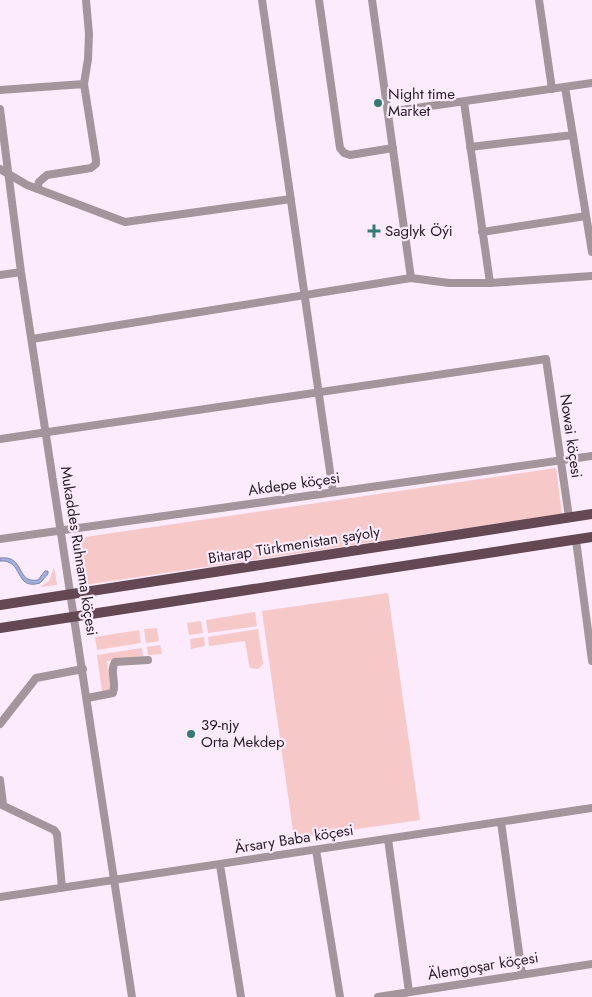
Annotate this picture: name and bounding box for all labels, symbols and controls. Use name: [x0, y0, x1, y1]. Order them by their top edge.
place label: Night time Market: [388, 83, 455, 122]
marker: Night time Market: [372, 97, 384, 109]
place label: Saglyk Öýi: [385, 220, 453, 242]
marker: Saglyk Öýi: [367, 224, 381, 238]
street label: Nowai köçesi: [554, 392, 588, 480]
street label: Mukaddes Ruhnama köçesi: [55, 465, 103, 637]
street label: Akdepe köçesi: [246, 467, 342, 501]
street label: Bitarap Türkmenistan şaýoly: [207, 520, 382, 569]
place label: 39-njy Orta Mekdep: [201, 714, 285, 753]
marker: 39-njy Orta Mekdep: [185, 728, 197, 740]
street label: Ärsary Baba köçesi: [233, 819, 355, 859]
street label: Älemgoşar köçesi: [426, 946, 540, 986]

